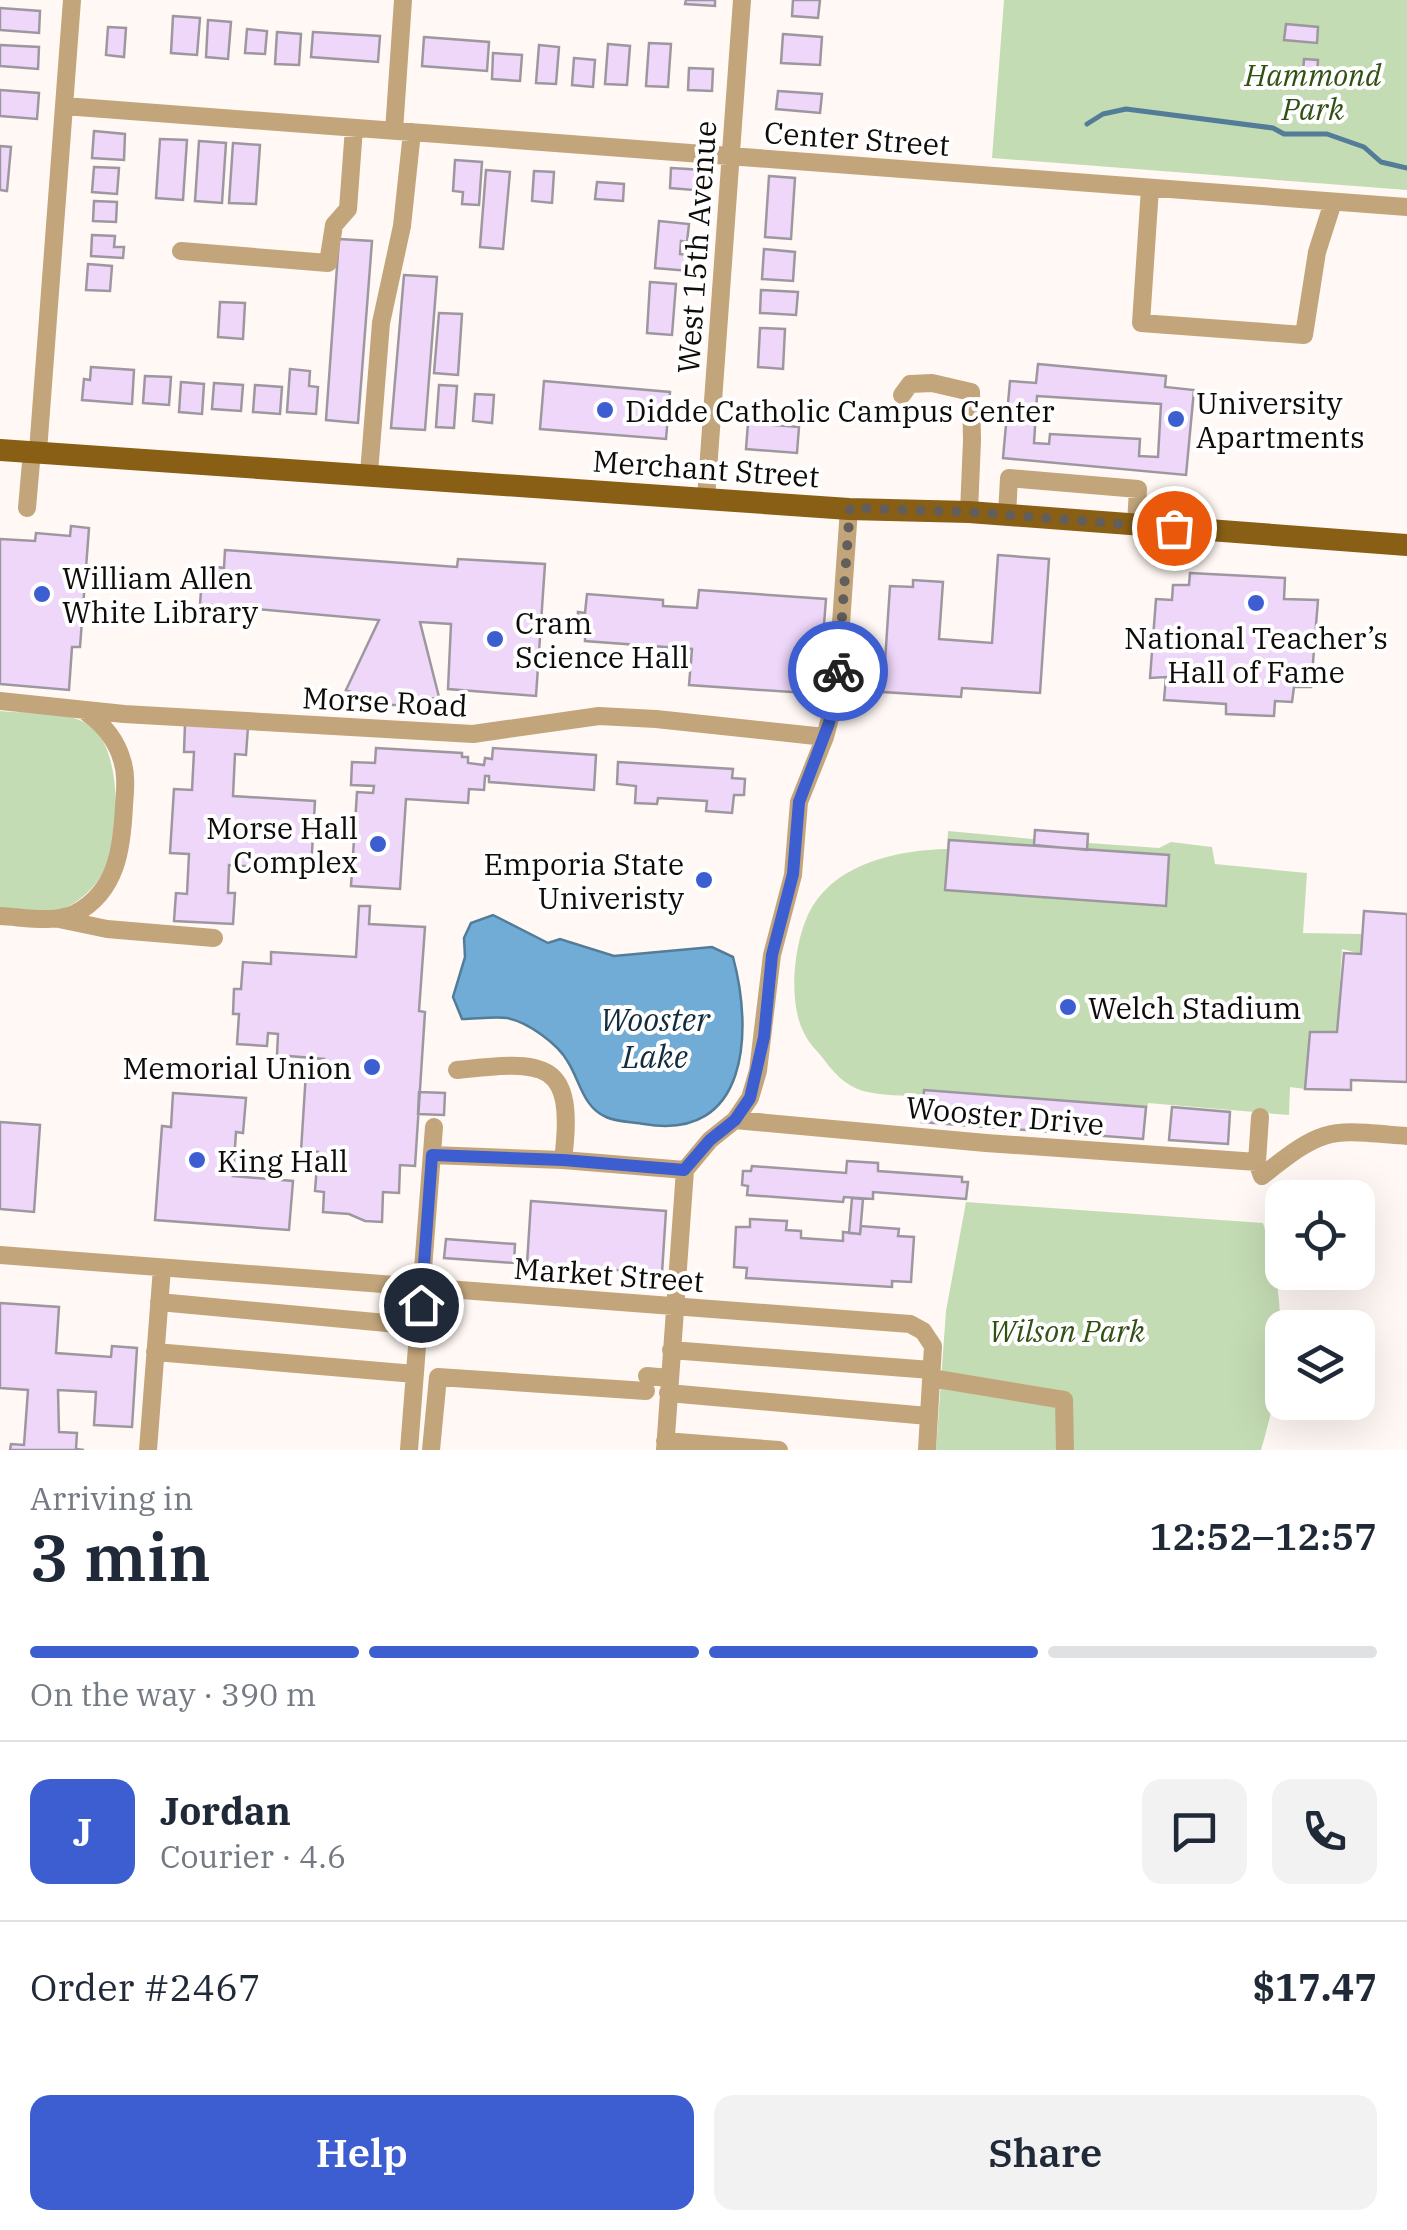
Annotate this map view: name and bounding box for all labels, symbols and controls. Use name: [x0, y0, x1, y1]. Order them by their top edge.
park label: Hammond Park: [1244, 55, 1382, 128]
street label: Center Street: [763, 112, 951, 164]
street label: West 15th Avenue: [668, 119, 724, 375]
place label: University Apartments: [1196, 383, 1365, 456]
place label: Didde Catholic Campus Center: [625, 391, 1055, 430]
marker: Didde Catholic Campus Center: [594, 399, 616, 421]
marker: University Apartments: [1165, 408, 1187, 430]
street label: Merchant Street: [591, 441, 821, 495]
pin: [1132, 486, 1217, 571]
icon: bag: [1147, 501, 1202, 556]
place label: William Allen White Library: [62, 558, 258, 631]
marker: William Allen White Library: [31, 583, 53, 605]
marker: National Teacher’s Hall of Fame: [1245, 592, 1267, 614]
place label: Cram Science Hall: [515, 603, 689, 676]
place label: National Teacher’s Hall of Fame: [1124, 618, 1388, 691]
courier: [788, 621, 888, 721]
marker: Cram Science Hall: [484, 628, 506, 650]
icon: bike: [811, 644, 866, 699]
street label: Morse Road: [301, 677, 469, 725]
place label: Morse Hall Complex: [206, 808, 358, 881]
marker: Morse Hall Complex: [367, 833, 389, 855]
place label: Emporia State Univeristy: [484, 844, 684, 917]
marker: Emporia State Univeristy: [693, 869, 715, 891]
place label: Welch Stadium: [1088, 988, 1301, 1027]
marker: Welch Stadium: [1057, 996, 1079, 1018]
water label: Wooster Lake: [600, 998, 711, 1077]
place label: Memorial Union: [122, 1048, 352, 1087]
marker: Memorial Union: [361, 1056, 383, 1078]
street label: Wooster Drive: [904, 1087, 1106, 1143]
place label: King Hall: [217, 1141, 348, 1180]
marker: King Hall: [186, 1149, 208, 1171]
map controls: [1265, 1180, 1375, 1420]
button: locate: [1265, 1180, 1375, 1290]
street label: Market Street: [512, 1248, 706, 1300]
pin: [379, 1263, 464, 1348]
icon: home: [394, 1278, 449, 1333]
button: layers: [1265, 1310, 1375, 1420]
park label: Wilson Park: [989, 1311, 1145, 1350]
text: Arriving in: [30, 1477, 193, 1519]
text: 12:52–12:57: [1150, 1511, 1377, 1560]
text: 3 min: [30, 1514, 211, 1599]
text: On the way · 390 m: [30, 1673, 316, 1715]
button: chat: [1142, 1779, 1247, 1884]
button: phone: [1272, 1779, 1377, 1884]
text: Jordan: [160, 1786, 291, 1835]
text: J: [73, 1807, 92, 1856]
text: Courier · 4.6: [160, 1835, 346, 1877]
text: Order #2467: [30, 1962, 261, 2011]
text: $17.47: [1252, 1962, 1377, 2011]
button: Help: [30, 2095, 694, 2210]
button: Share: [714, 2095, 1377, 2210]

